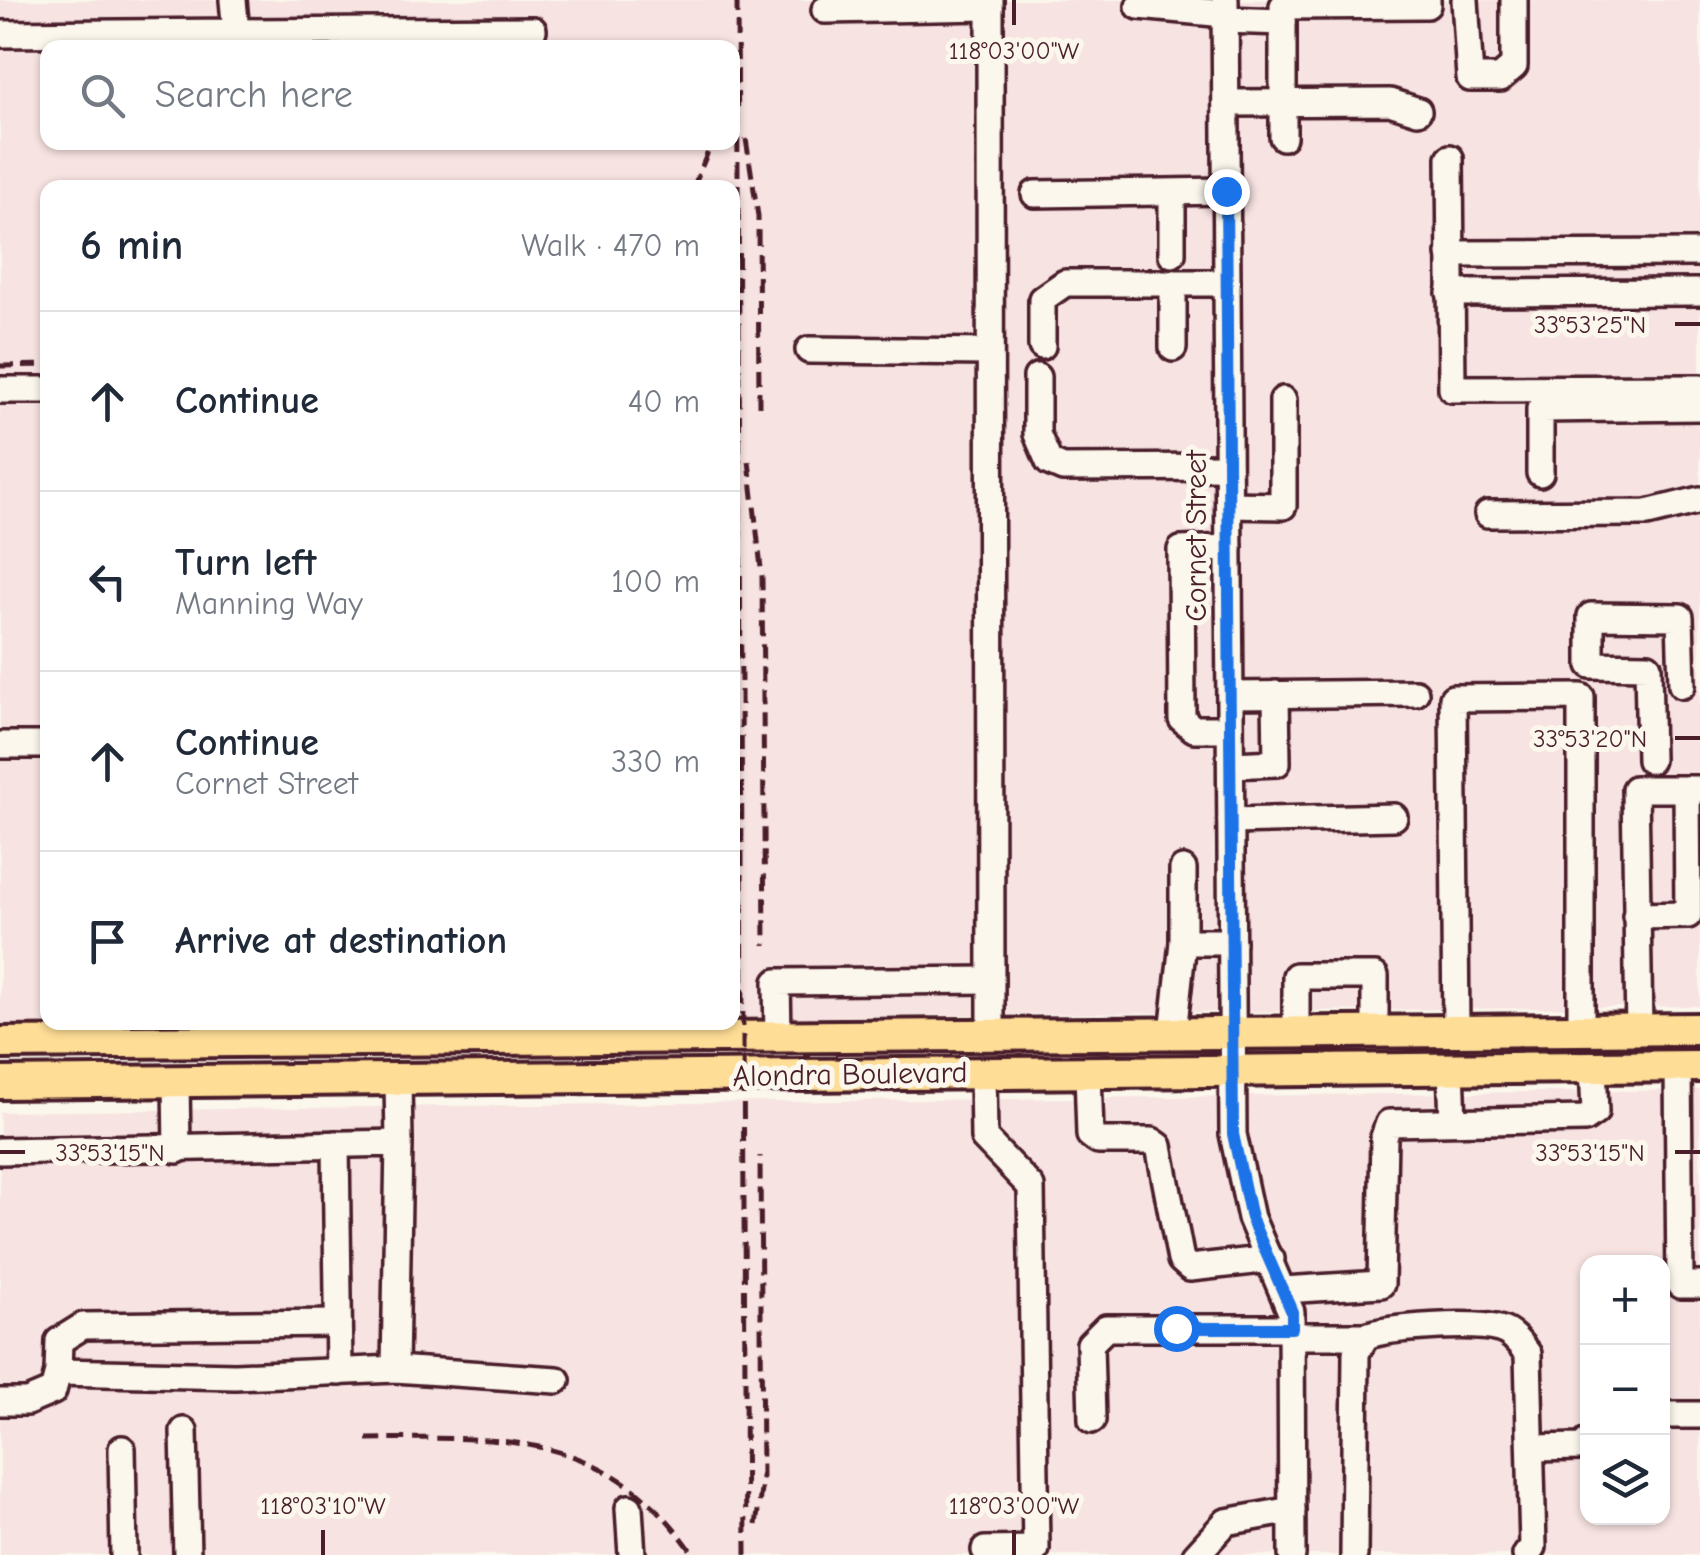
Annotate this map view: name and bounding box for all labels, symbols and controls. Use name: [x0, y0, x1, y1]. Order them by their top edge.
text: 118°03'00"W: [949, 36, 1080, 65]
search box: [40, 40, 740, 150]
icon: search: [75, 68, 130, 123]
text: Search here: [155, 73, 353, 117]
route end: [1204, 169, 1250, 215]
text: 6 min: [80, 221, 183, 270]
text: Walk · 470 m: [521, 227, 700, 264]
text: 33°53'25"N: [1534, 310, 1646, 339]
icon: ahead: [80, 374, 135, 429]
text: Continue: [175, 379, 319, 423]
text: 40 m: [628, 383, 700, 420]
street label: Cornet Street: [1179, 449, 1214, 622]
text: Turn left: [175, 541, 316, 585]
icon: left: [80, 554, 135, 609]
text: 100 m: [611, 563, 700, 600]
text: Manning Way: [175, 585, 363, 622]
text: Continue: [175, 721, 319, 765]
text: 33°53'20"N: [1533, 724, 1647, 753]
icon: ahead: [80, 734, 135, 789]
text: 330 m: [611, 743, 700, 780]
text: Cornet Street: [175, 765, 358, 802]
icon: arrive: [80, 914, 135, 969]
text: Arrive at destination: [175, 919, 507, 963]
street label: Alondra Boulevard: [732, 1055, 968, 1094]
text: 33°53'15"N: [55, 1138, 165, 1167]
text: 33°53'15"N: [1535, 1138, 1645, 1167]
map controls: [1580, 1255, 1670, 1525]
button: +: [1580, 1255, 1670, 1345]
route start: [1154, 1306, 1200, 1352]
button: −: [1580, 1345, 1670, 1435]
button: layers: [1580, 1435, 1670, 1525]
text: 118°03'10"W: [260, 1491, 386, 1520]
text: 118°03'00"W: [949, 1491, 1080, 1520]

